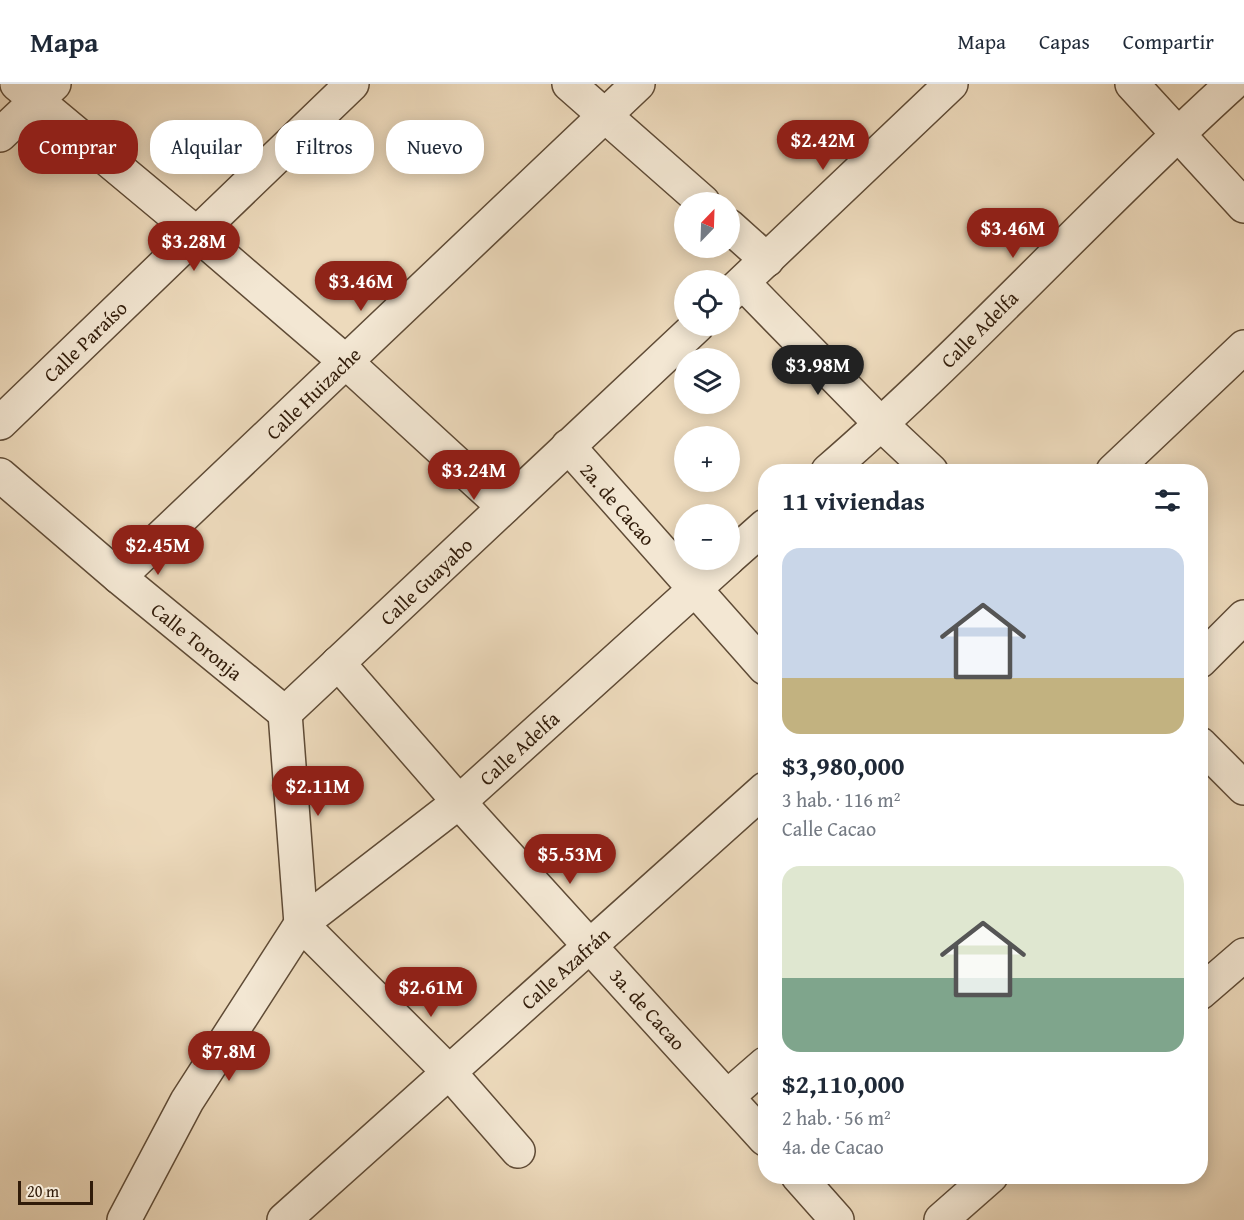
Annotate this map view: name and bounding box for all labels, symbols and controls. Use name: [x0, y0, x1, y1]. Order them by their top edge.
text: Mapa: [30, 21, 99, 62]
text: Mapa: [957, 26, 1006, 57]
text: Capas: [1039, 26, 1090, 57]
text: Compartir: [1123, 26, 1214, 57]
chip: Comprar: [18, 120, 138, 174]
chip: Alquilar: [150, 120, 263, 174]
chip: Filtros: [275, 120, 374, 174]
chip: Nuevo: [386, 120, 484, 174]
pin: $2.42M: [774, 120, 872, 171]
text: $2.42M: [791, 125, 855, 154]
north arrow: [674, 192, 740, 258]
map controls: [674, 192, 740, 570]
pin: $3.46M: [964, 208, 1062, 259]
text: $3.46M: [981, 213, 1045, 242]
pin: $3.28M: [145, 221, 243, 272]
text: $3.28M: [162, 226, 226, 255]
pin: $3.46M: [312, 261, 410, 312]
text: $3.46M: [329, 266, 393, 295]
button: locate: [674, 270, 740, 336]
street label: Calle Adelfa: [934, 283, 1025, 374]
street label: Calle Paraíso: [37, 293, 133, 389]
street label: Calle Huizache: [259, 340, 367, 446]
pin: $3.98M: [769, 345, 867, 396]
button: layers: [674, 348, 740, 414]
text: $3.98M: [786, 350, 850, 379]
button: +: [674, 426, 740, 492]
pin: $3.24M: [425, 450, 523, 501]
text: $3.24M: [442, 455, 506, 484]
street label: 2a. de Cacao: [574, 456, 662, 552]
text: 11 viviendas: [782, 481, 925, 520]
icon: filters: [1151, 484, 1184, 517]
button: −: [674, 504, 740, 570]
pin: $2.45M: [109, 525, 207, 576]
text: $2.45M: [126, 530, 190, 559]
street label: Calle Guayabo: [373, 530, 479, 632]
icon: home: [929, 587, 1037, 695]
street label: Calle Toronja: [145, 595, 249, 687]
street label: Calle Adelfa: [473, 704, 566, 792]
text: $3,980,000: [782, 746, 904, 785]
pin: $2.11M: [269, 766, 367, 817]
text: $2.11M: [286, 771, 350, 800]
text: 3 hab. · 116 m²: [782, 785, 900, 814]
text: Calle Cacao: [782, 814, 876, 843]
pin: $5.53M: [521, 834, 619, 885]
text: $5.53M: [538, 839, 602, 868]
icon: home: [929, 905, 1037, 1013]
street label: Calle Azafrán: [514, 920, 616, 1016]
street label: 3a. de Cacao: [603, 962, 693, 1056]
pin: $2.61M: [382, 967, 480, 1018]
text: $2.61M: [399, 972, 463, 1001]
pin: $7.8M: [187, 1031, 271, 1082]
text: $7.8M: [202, 1036, 256, 1065]
text: $2,110,000: [782, 1064, 904, 1103]
text: 2 hab. · 56 m²: [782, 1103, 891, 1132]
text: 4a. de Cacao: [782, 1132, 884, 1161]
scale bar: [18, 1178, 93, 1206]
text: 20 m: [27, 1179, 59, 1203]

